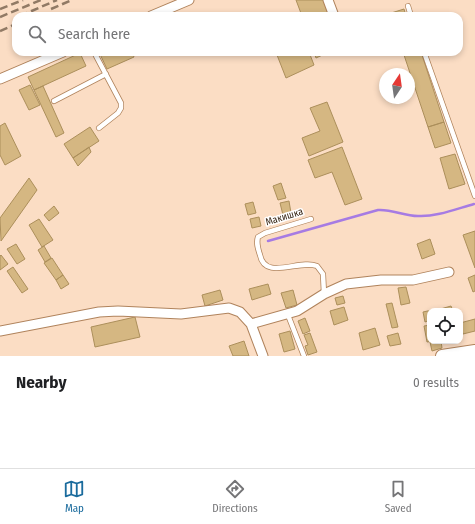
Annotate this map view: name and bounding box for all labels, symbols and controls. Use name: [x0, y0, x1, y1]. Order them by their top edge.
search box: [12, 12, 463, 56]
icon: search: [26, 23, 48, 45]
text: Search here: [58, 25, 130, 43]
north arrow: [379, 68, 415, 104]
street label: Макишка: [264, 206, 305, 228]
map controls: [427, 308, 463, 344]
button: locate: [427, 308, 463, 344]
text: Nearby: [16, 372, 67, 393]
text: 0 results: [413, 375, 459, 390]
tab: Map: [63, 478, 85, 515]
tab: Directions: [212, 478, 258, 515]
tab: Saved: [385, 478, 412, 515]

